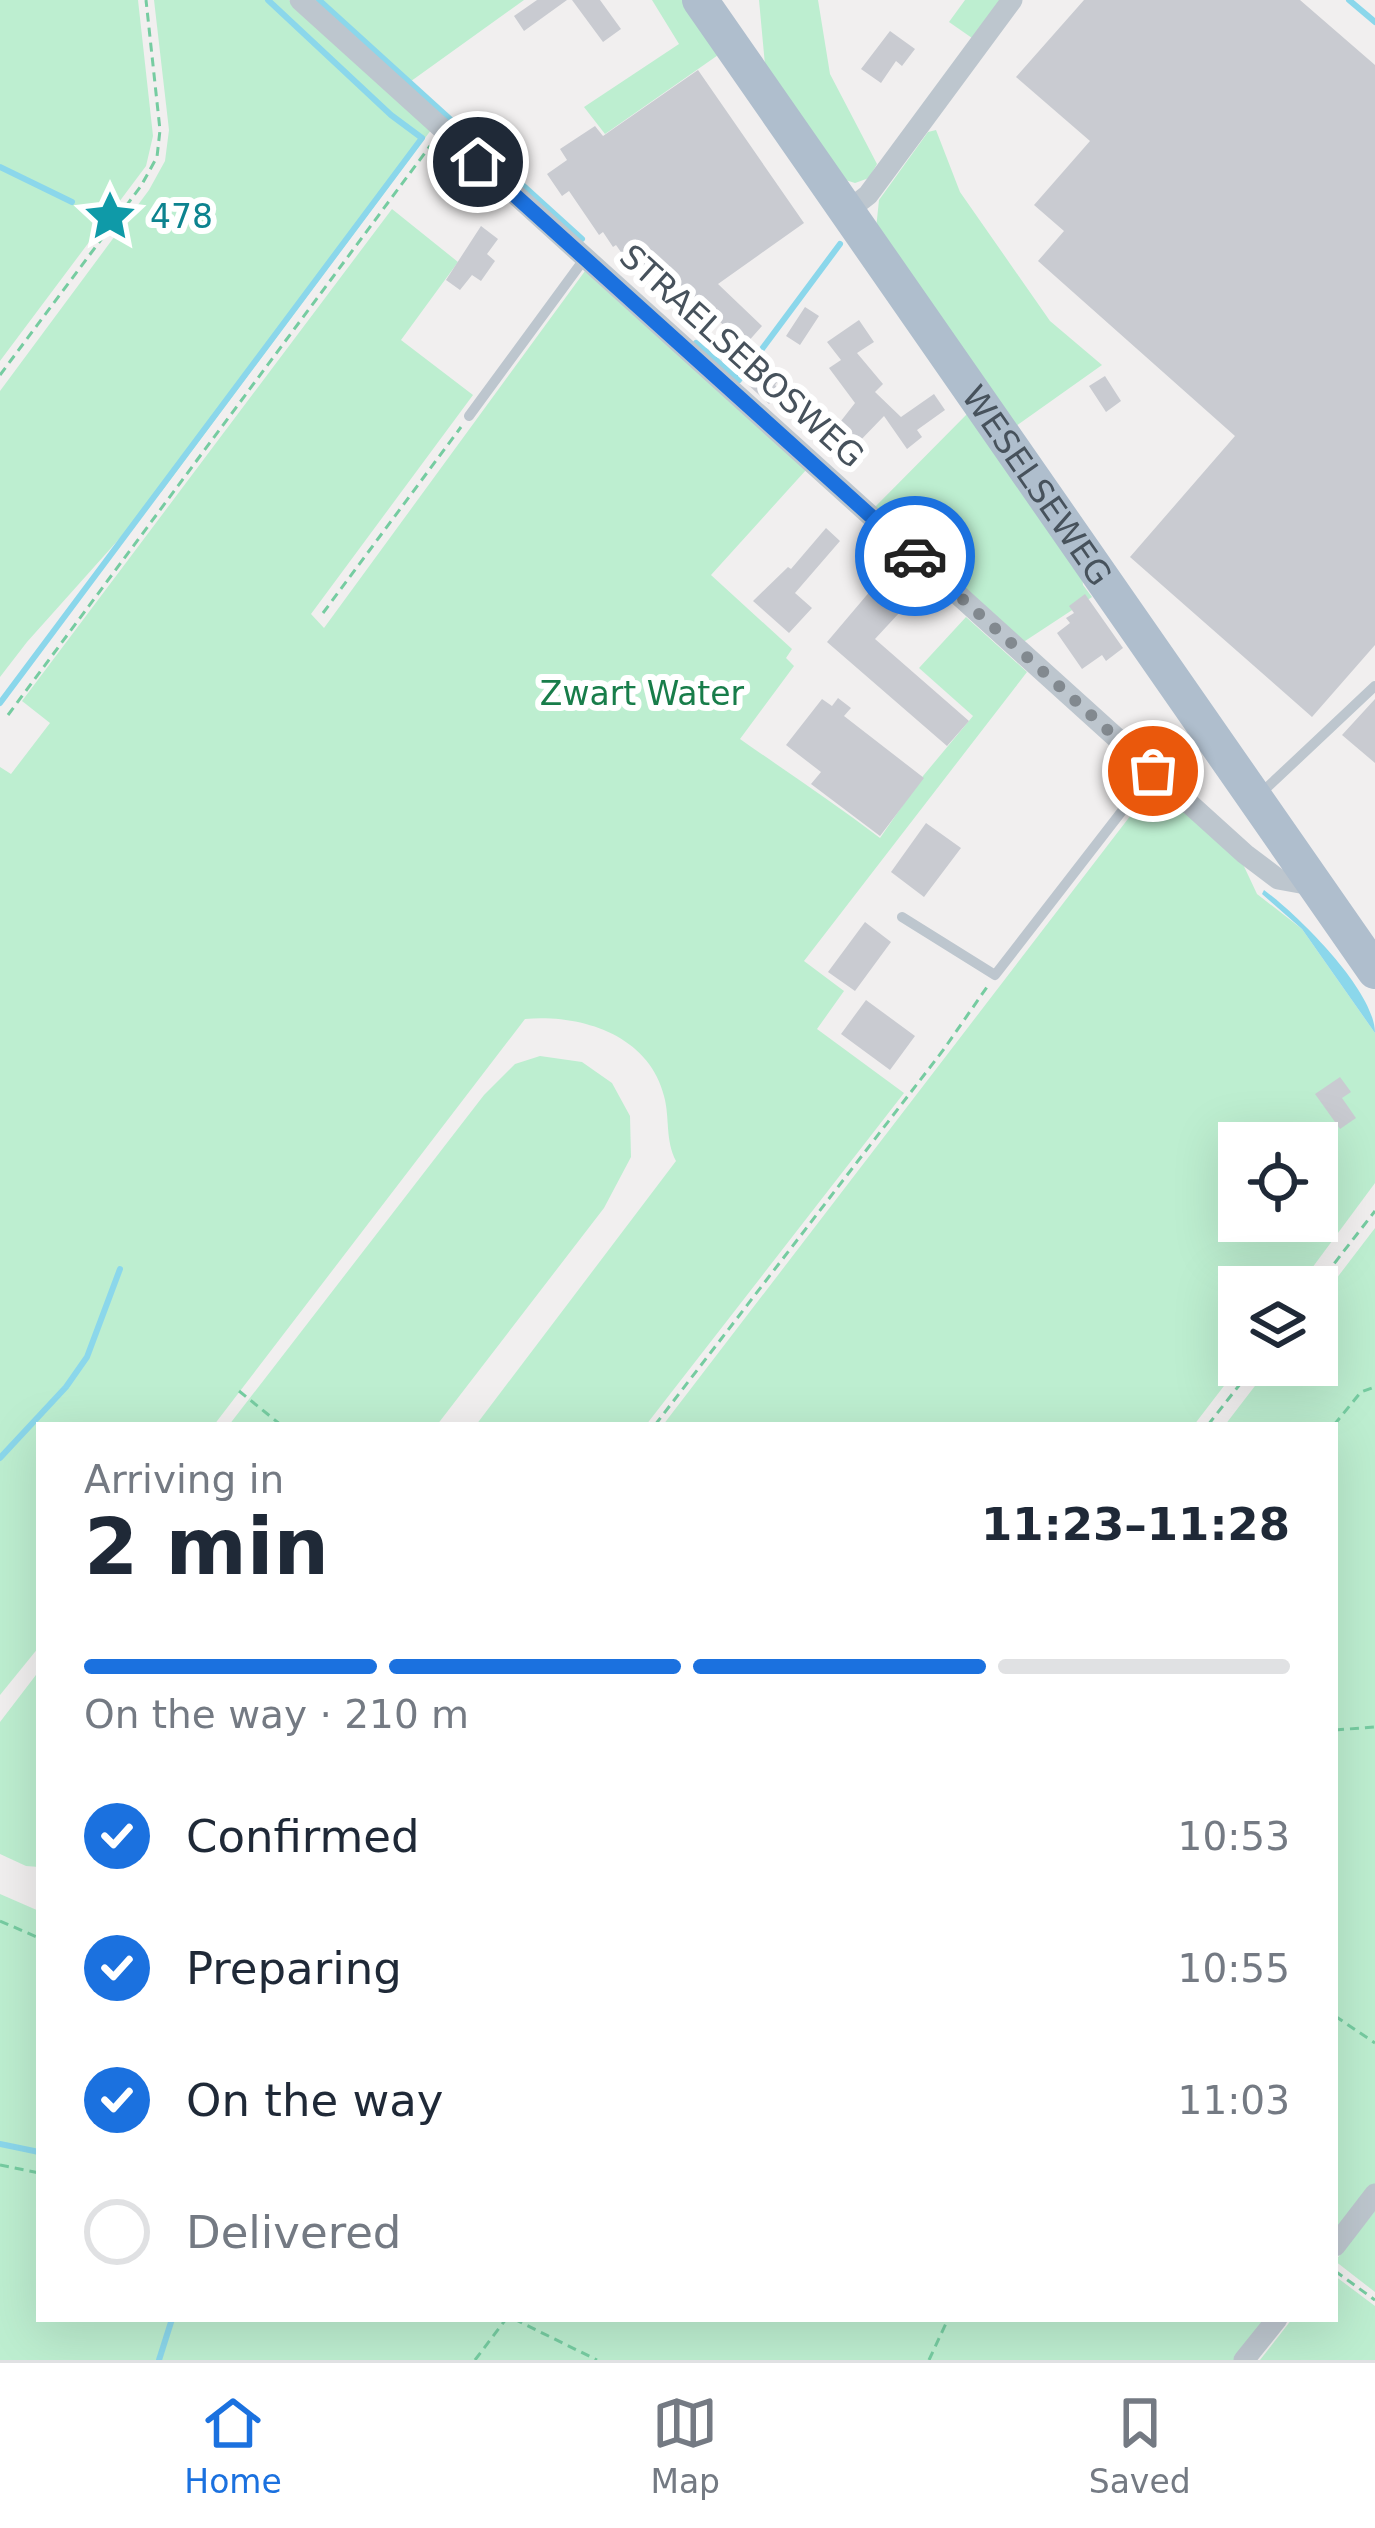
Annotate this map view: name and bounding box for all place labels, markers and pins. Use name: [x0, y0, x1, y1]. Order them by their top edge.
pin: [427, 111, 529, 213]
place icon: 478: [81, 187, 139, 245]
place label: 478: [150, 197, 213, 236]
pin: [1102, 720, 1204, 822]

